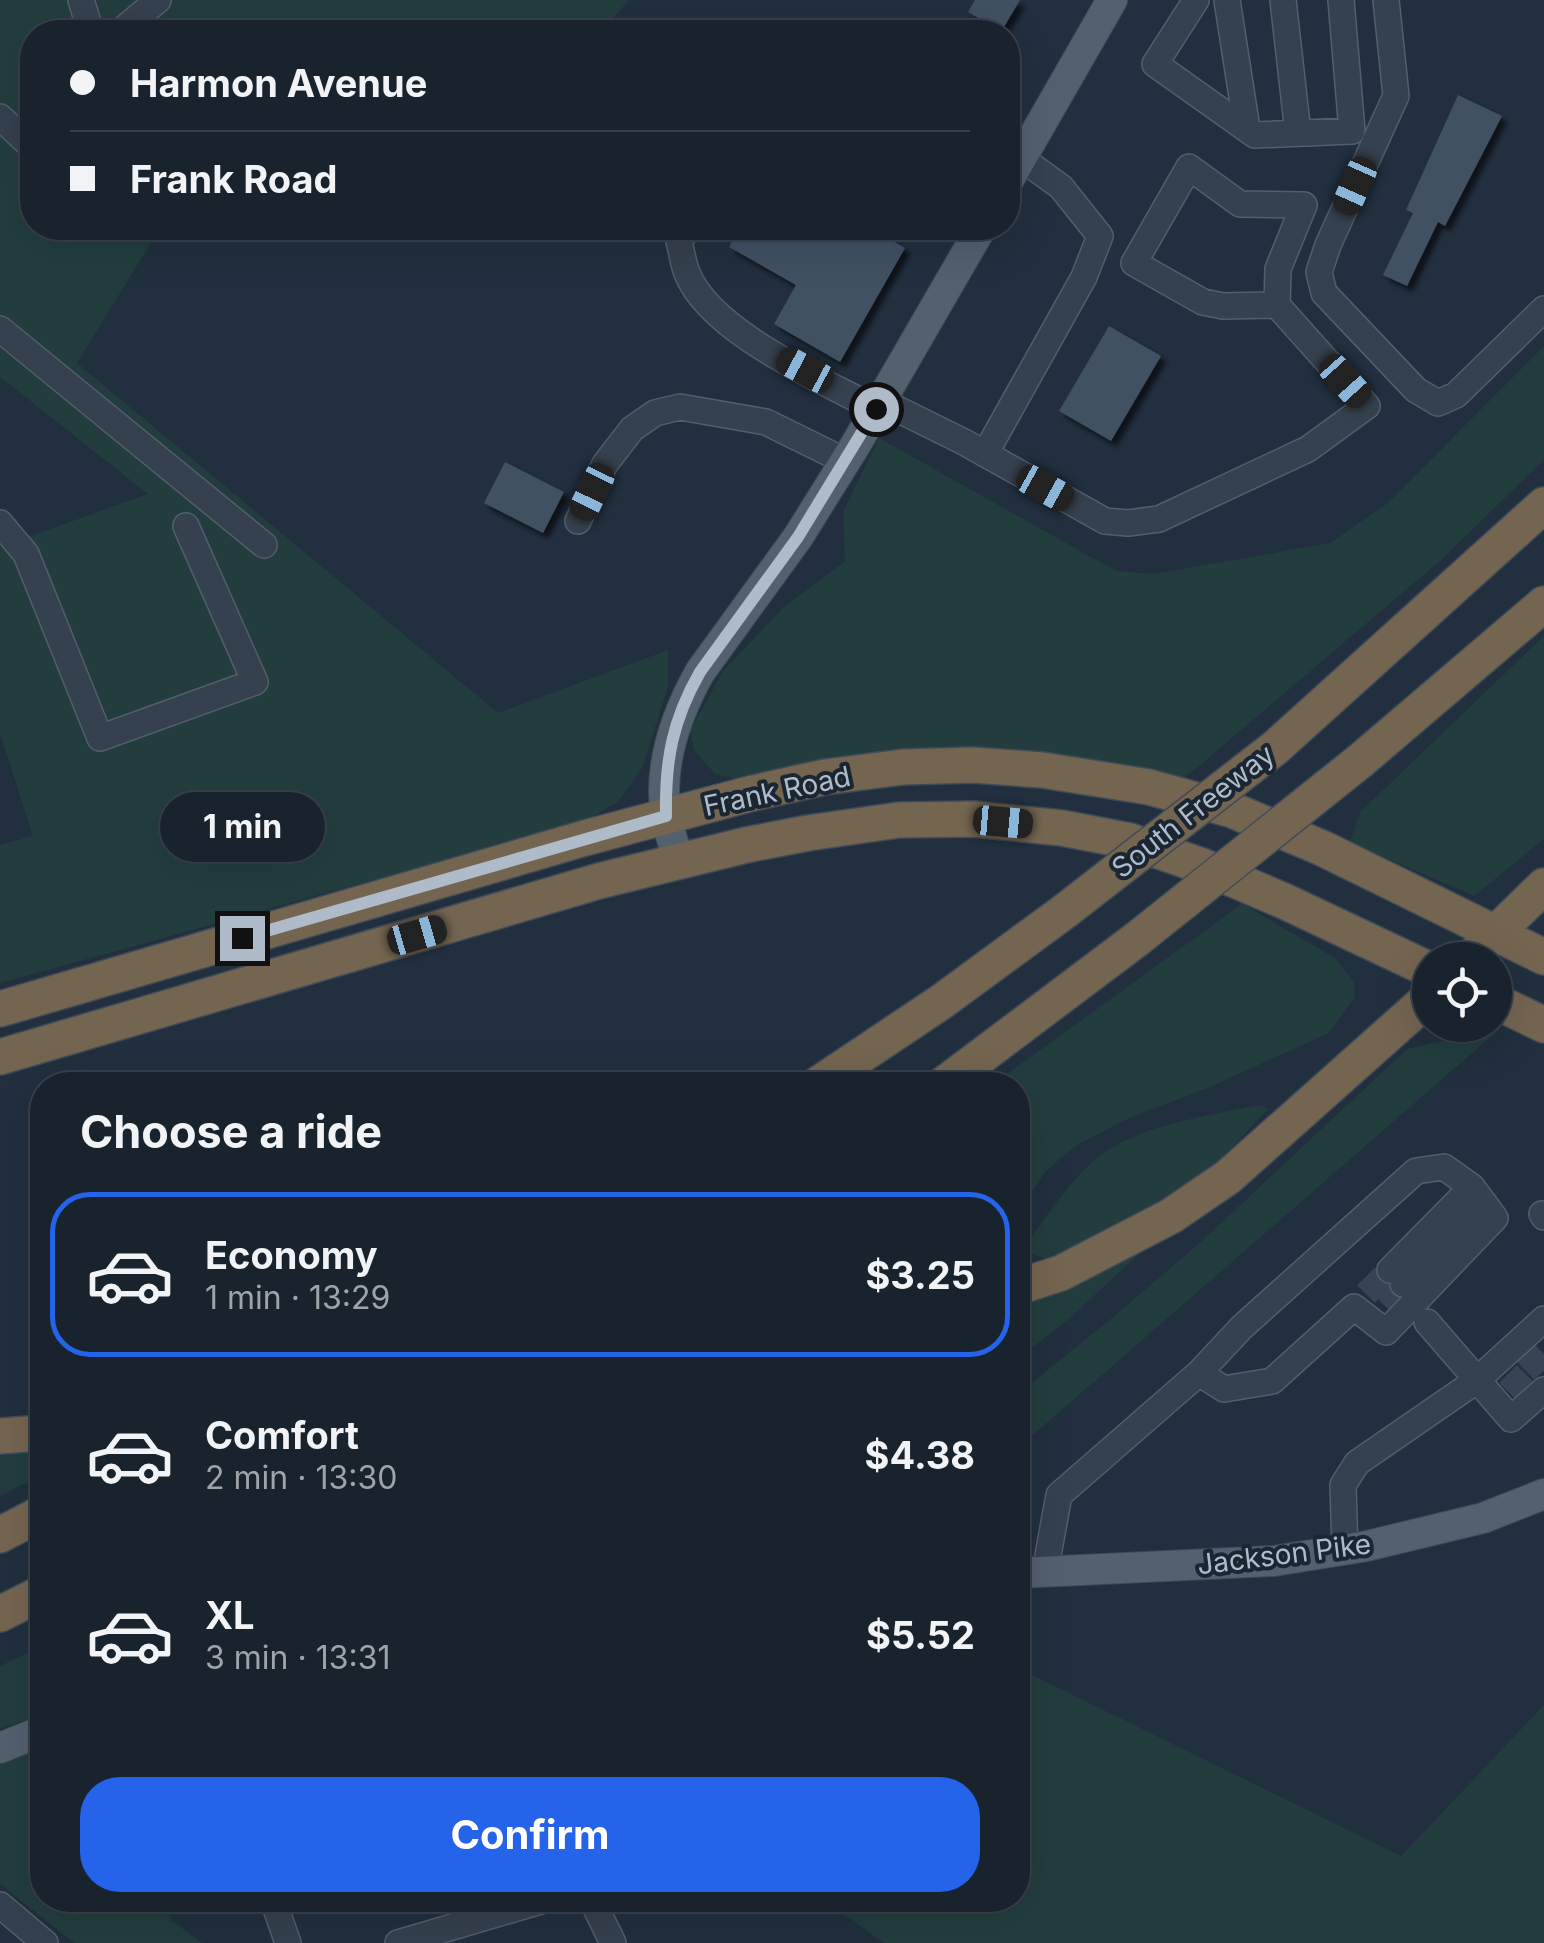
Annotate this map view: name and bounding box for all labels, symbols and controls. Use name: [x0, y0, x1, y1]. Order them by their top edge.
text: Harmon Avenue: [130, 60, 427, 106]
car: [1329, 152, 1381, 220]
text: Frank Road: [130, 156, 337, 202]
car: [771, 343, 839, 397]
car: [1314, 349, 1376, 413]
route start: [854, 387, 899, 432]
car: [565, 458, 619, 526]
car: [1011, 460, 1079, 516]
street label: South Freeway: [1105, 737, 1281, 885]
street label: Frank Road: [700, 759, 854, 823]
callout: 1 min: [160, 793, 324, 863]
car: [972, 804, 1034, 840]
text: 1 min: [203, 807, 282, 846]
car: [384, 912, 450, 958]
route end: [220, 916, 265, 961]
map controls: [1412, 942, 1512, 1042]
button: locate: [1412, 942, 1512, 1042]
text: Choose a ride: [80, 1104, 382, 1159]
icon: car: [85, 1230, 175, 1320]
text: Economy: [205, 1232, 378, 1278]
text: $3.25: [865, 1252, 975, 1298]
text: 1 min · 13:29: [205, 1278, 390, 1317]
icon: car: [85, 1410, 175, 1500]
text: Comfort: [205, 1412, 359, 1458]
text: $4.38: [865, 1432, 975, 1478]
text: 2 min · 13:30: [205, 1458, 397, 1497]
street label: Jackson Pike: [1195, 1526, 1373, 1582]
icon: car: [85, 1590, 175, 1680]
text: XL: [205, 1592, 255, 1638]
text: $5.52: [866, 1612, 975, 1658]
text: 3 min · 13:31: [205, 1638, 390, 1677]
button: Confirm: [80, 1777, 980, 1892]

